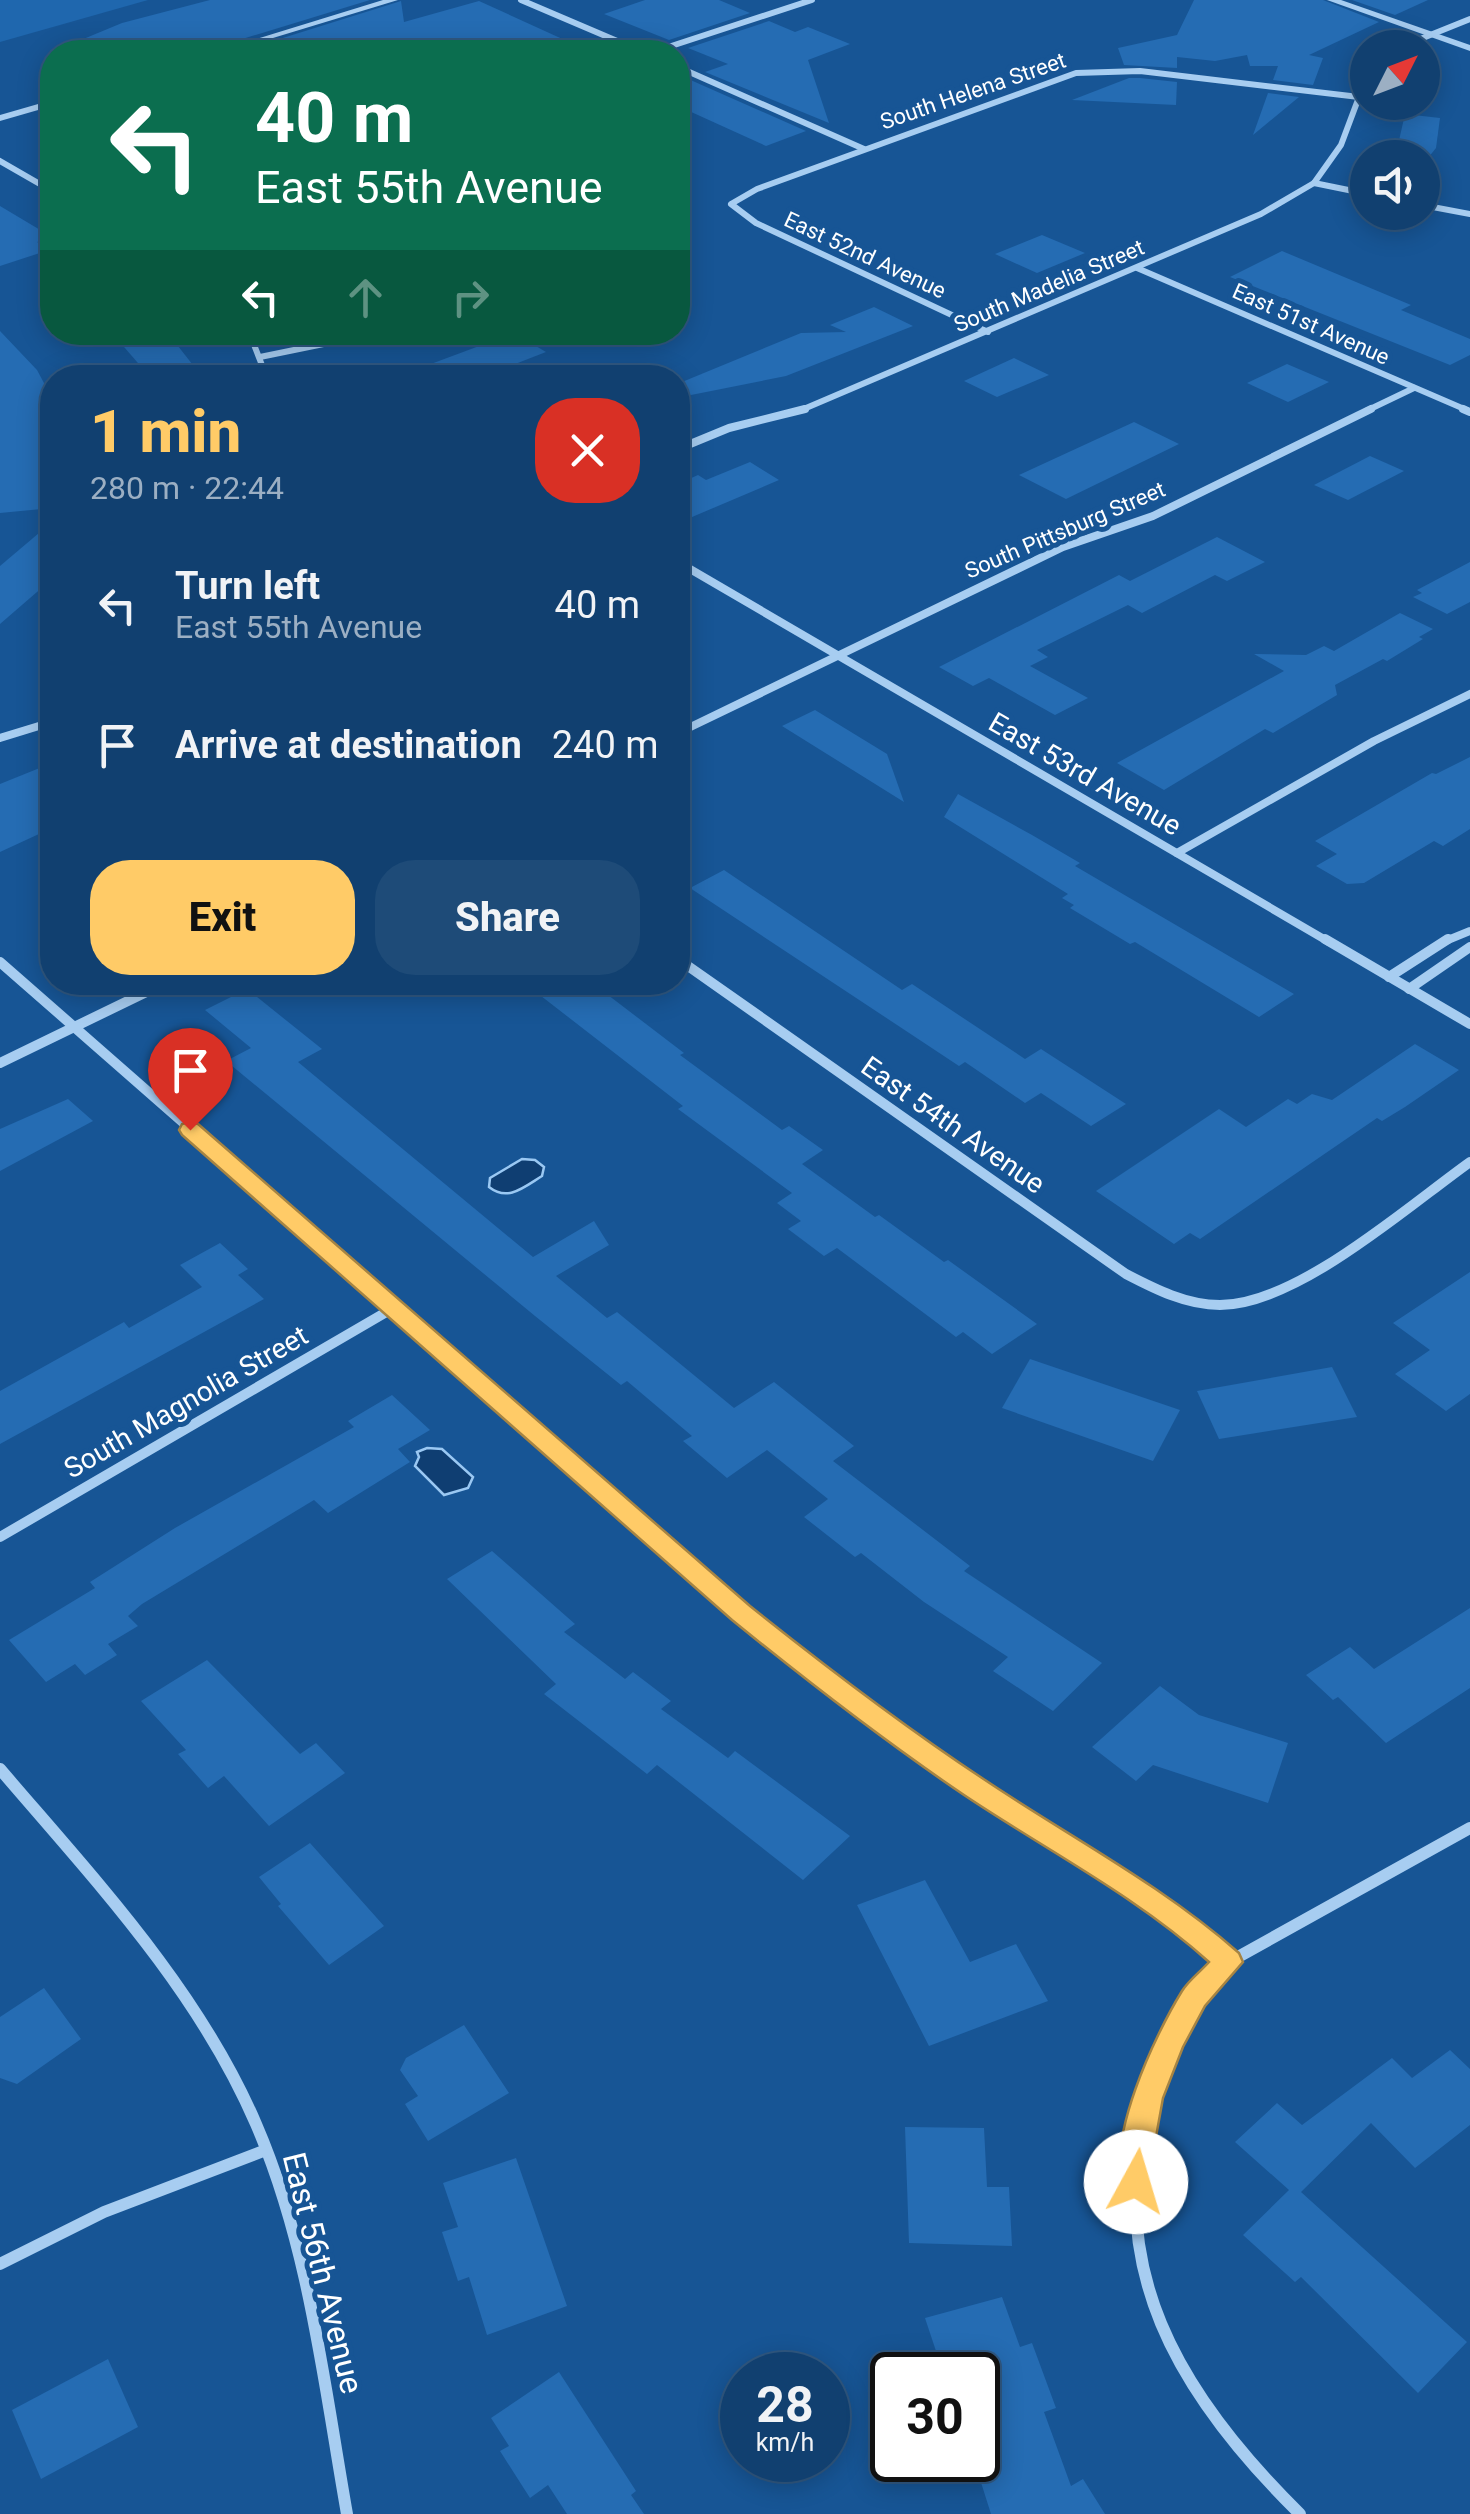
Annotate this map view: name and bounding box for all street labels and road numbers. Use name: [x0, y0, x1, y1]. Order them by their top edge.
street label: South Helena Street: [877, 48, 1069, 134]
street label: East 52nd Avenue: [780, 207, 950, 303]
street label: South Madelia Street: [950, 235, 1148, 337]
street label: East 51st Avenue: [1229, 278, 1393, 370]
street label: South Pittsburg Street: [961, 476, 1169, 584]
street label: East 53rd Avenue: [983, 706, 1187, 842]
street label: East 54th Avenue: [855, 1049, 1051, 1201]
street label: South Magnolia Street: [58, 1319, 314, 1485]
street label: East 56th Avenue: [275, 2148, 371, 2398]

